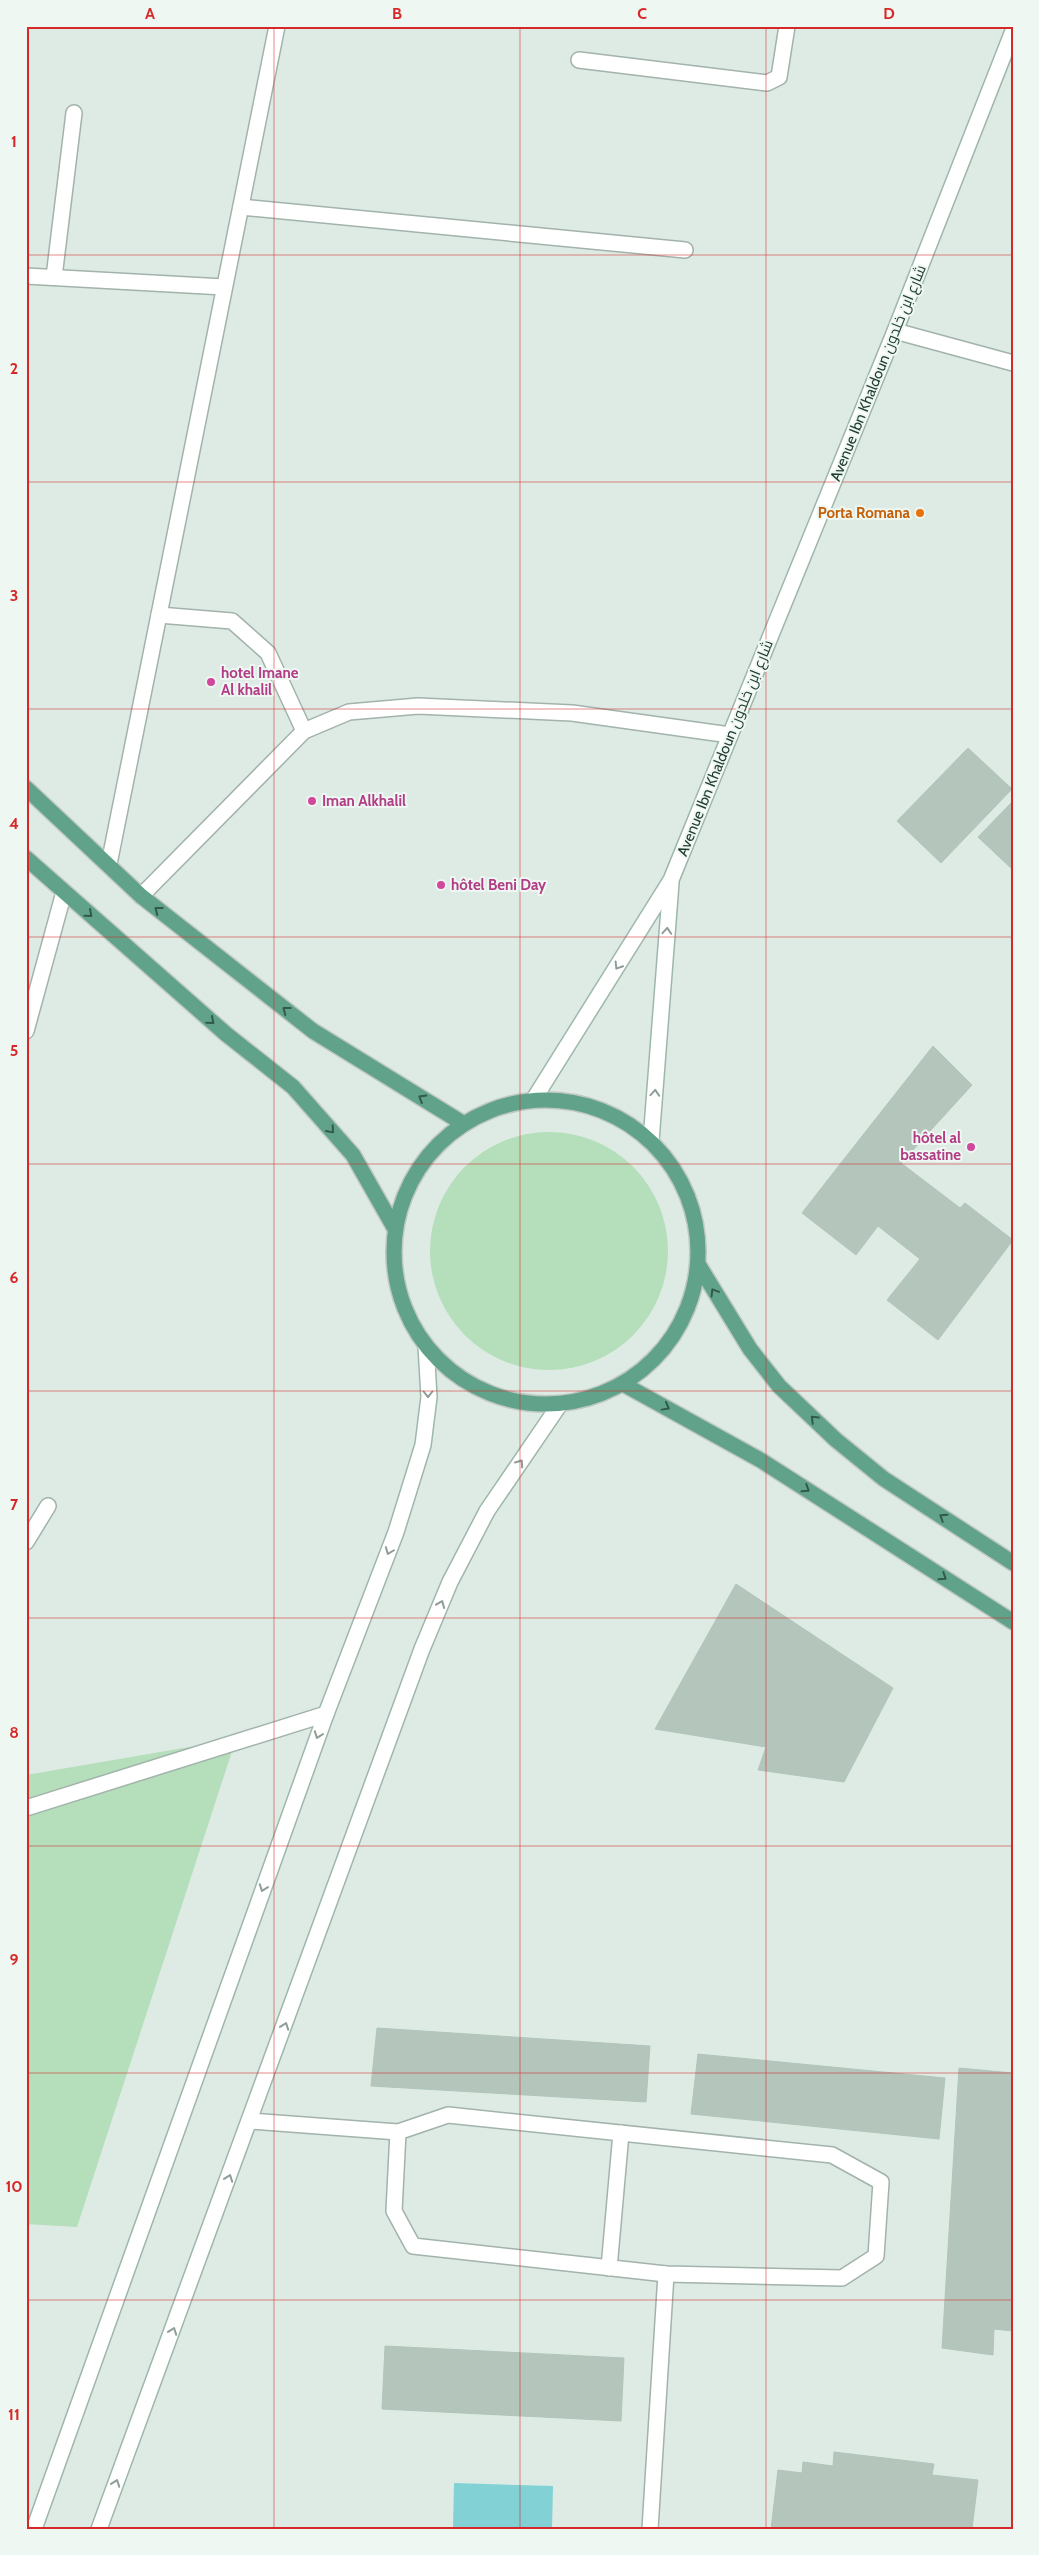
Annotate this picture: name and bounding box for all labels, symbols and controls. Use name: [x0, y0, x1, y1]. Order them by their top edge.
text: A: [145, 4, 155, 23]
text: B: [392, 4, 402, 23]
text: C: [637, 4, 647, 23]
text: D: [883, 4, 895, 23]
text: 1: [11, 132, 17, 151]
street label: Avenue Ibn Khaldoun شارع ابن خلدون: [826, 262, 932, 485]
text: 2: [10, 359, 18, 378]
place label: Porta Romana: [818, 504, 911, 522]
marker: Porta Romana: [914, 507, 926, 519]
text: 3: [10, 586, 18, 605]
street label: Avenue Ibn Khaldoun شارع ابن خلدون: [673, 637, 779, 860]
place label: hotel Imane Al khalil: [221, 664, 299, 699]
marker: hotel Imane Al khalil: [205, 676, 217, 688]
place label: Iman Alkhalil: [322, 792, 406, 810]
marker: Iman Alkhalil: [306, 795, 318, 807]
text: 4: [9, 814, 19, 833]
place label: hôtel Beni Day: [451, 876, 547, 894]
marker: hôtel Beni Day: [435, 879, 447, 891]
one-way arrow: [155, 907, 164, 915]
one-way arrow: [83, 908, 92, 917]
one-way arrow: [662, 926, 673, 934]
one-way arrow: [614, 960, 624, 969]
one-way arrow: [283, 1008, 292, 1016]
one-way arrow: [206, 1015, 215, 1024]
text: 5: [10, 1041, 18, 1060]
one-way arrow: [649, 1088, 660, 1096]
one-way arrow: [419, 1095, 428, 1105]
one-way arrow: [325, 1124, 334, 1133]
place label: hôtel al bassatine: [900, 1129, 961, 1164]
marker: hôtel al bassatine: [965, 1141, 977, 1153]
text: 6: [10, 1268, 19, 1287]
one-way arrow: [711, 1288, 721, 1297]
one-way arrow: [423, 1391, 433, 1399]
one-way arrow: [660, 1401, 669, 1411]
one-way arrow: [810, 1416, 819, 1425]
one-way arrow: [514, 1459, 523, 1468]
one-way arrow: [800, 1483, 810, 1492]
text: 7: [10, 1495, 19, 1514]
one-way arrow: [939, 1514, 948, 1523]
one-way arrow: [385, 1546, 395, 1555]
one-way arrow: [937, 1571, 946, 1580]
one-way arrow: [434, 1600, 445, 1609]
text: 8: [9, 1723, 19, 1742]
one-way arrow: [314, 1731, 324, 1739]
one-way arrow: [259, 1884, 269, 1892]
text: 9: [10, 1950, 19, 1969]
one-way arrow: [279, 2022, 289, 2031]
one-way arrow: [223, 2175, 233, 2183]
text: 10: [5, 2177, 23, 2196]
one-way arrow: [167, 2327, 177, 2335]
text: 11: [8, 2405, 20, 2424]
one-way arrow: [110, 2479, 120, 2488]

